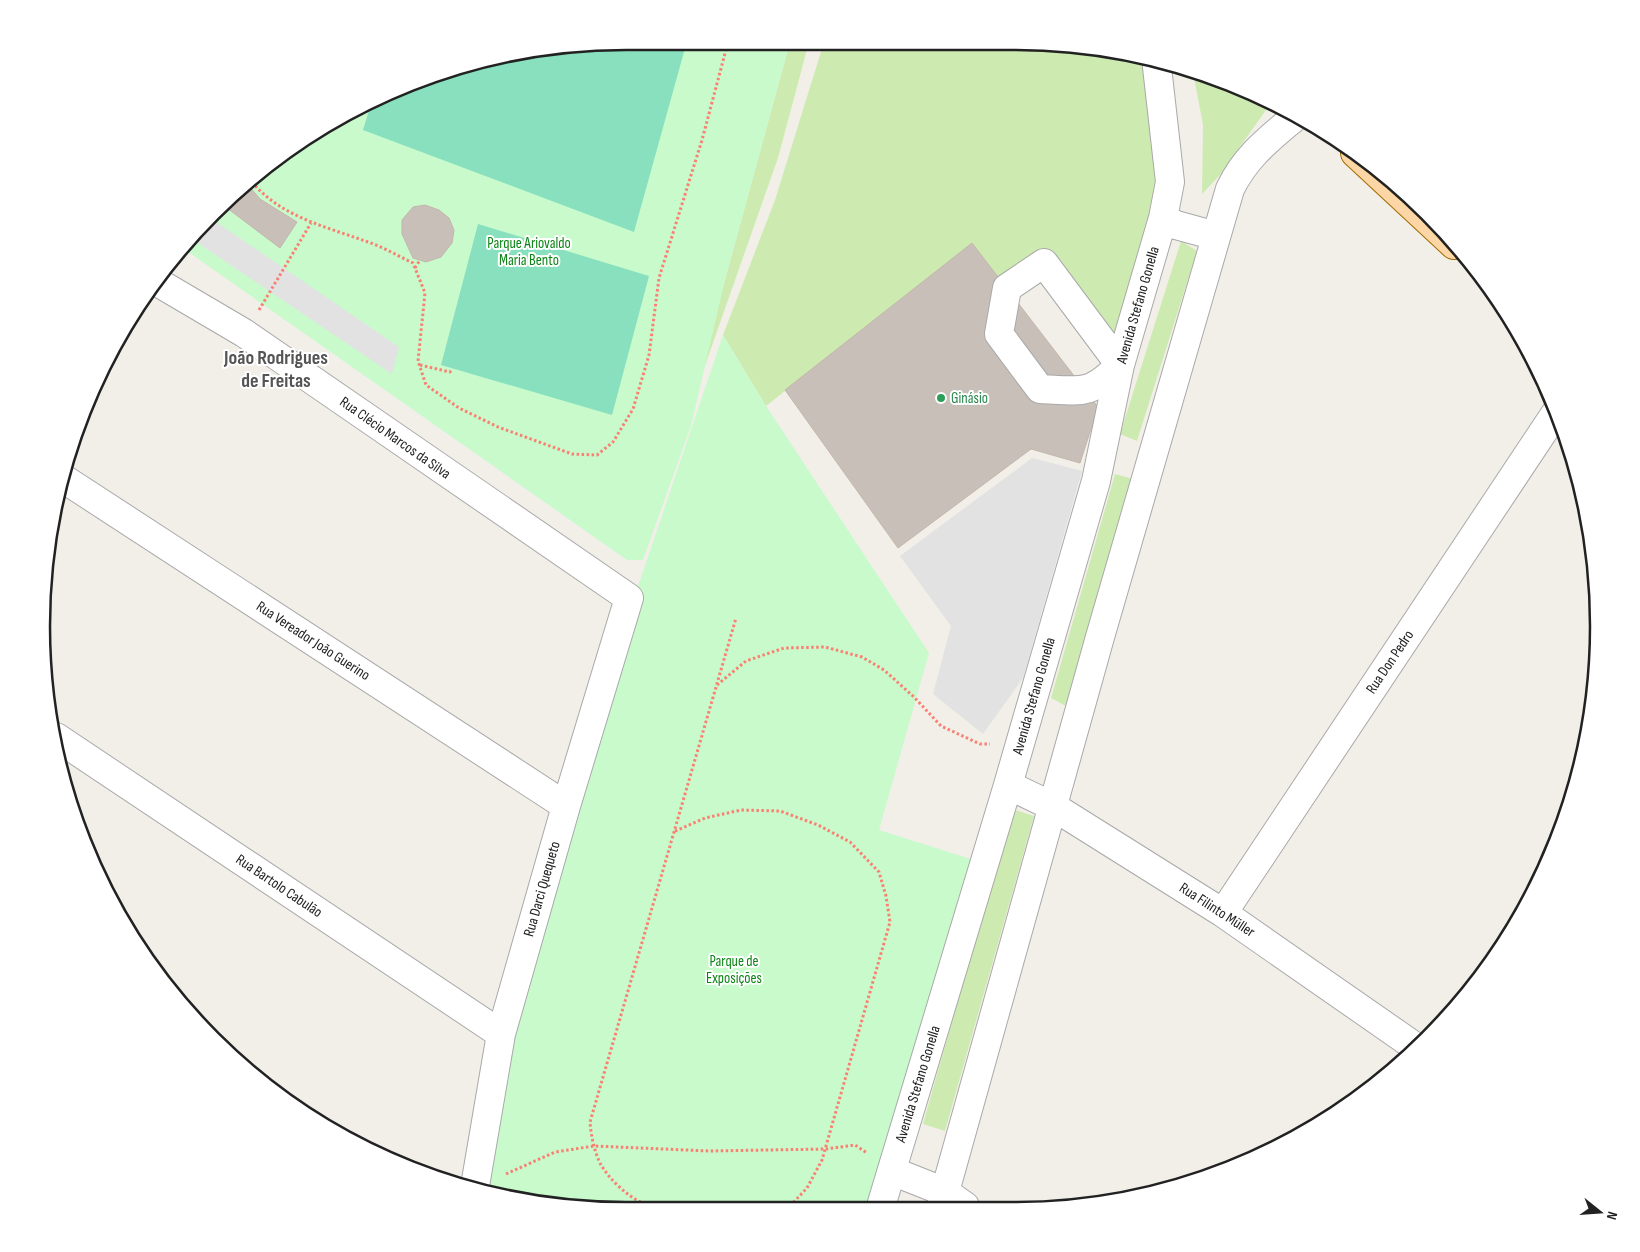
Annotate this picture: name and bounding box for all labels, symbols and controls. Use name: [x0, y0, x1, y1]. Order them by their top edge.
park label: Parque Ariovaldo Maria Bento: [487, 234, 571, 270]
street label: Avenida Stefano Gonella: [1112, 244, 1164, 367]
district label: João Rodrigues de Freitas: [223, 346, 328, 393]
place label: Ginásio: [951, 389, 988, 408]
marker: Ginásio: [935, 392, 947, 404]
street label: Rua Clécio Marcos da Silva: [336, 393, 454, 484]
street label: Rua Vereador João Guerino: [252, 597, 374, 685]
street label: Rua Don Pedro: [1362, 627, 1418, 697]
street label: Avenida Stefano Gonella: [1008, 635, 1060, 758]
street label: Rua Darci Quequeto: [519, 839, 565, 939]
street label: Rua Bartolo Cabulão: [232, 850, 326, 922]
street label: Rua Filinto Müller: [1175, 878, 1259, 942]
park label: Parque de Exposições: [706, 952, 762, 988]
street label: Avenida Stefano Gonella: [891, 1023, 945, 1146]
north arrow: [1575, 1187, 1625, 1237]
text: N: [1603, 1210, 1621, 1222]

